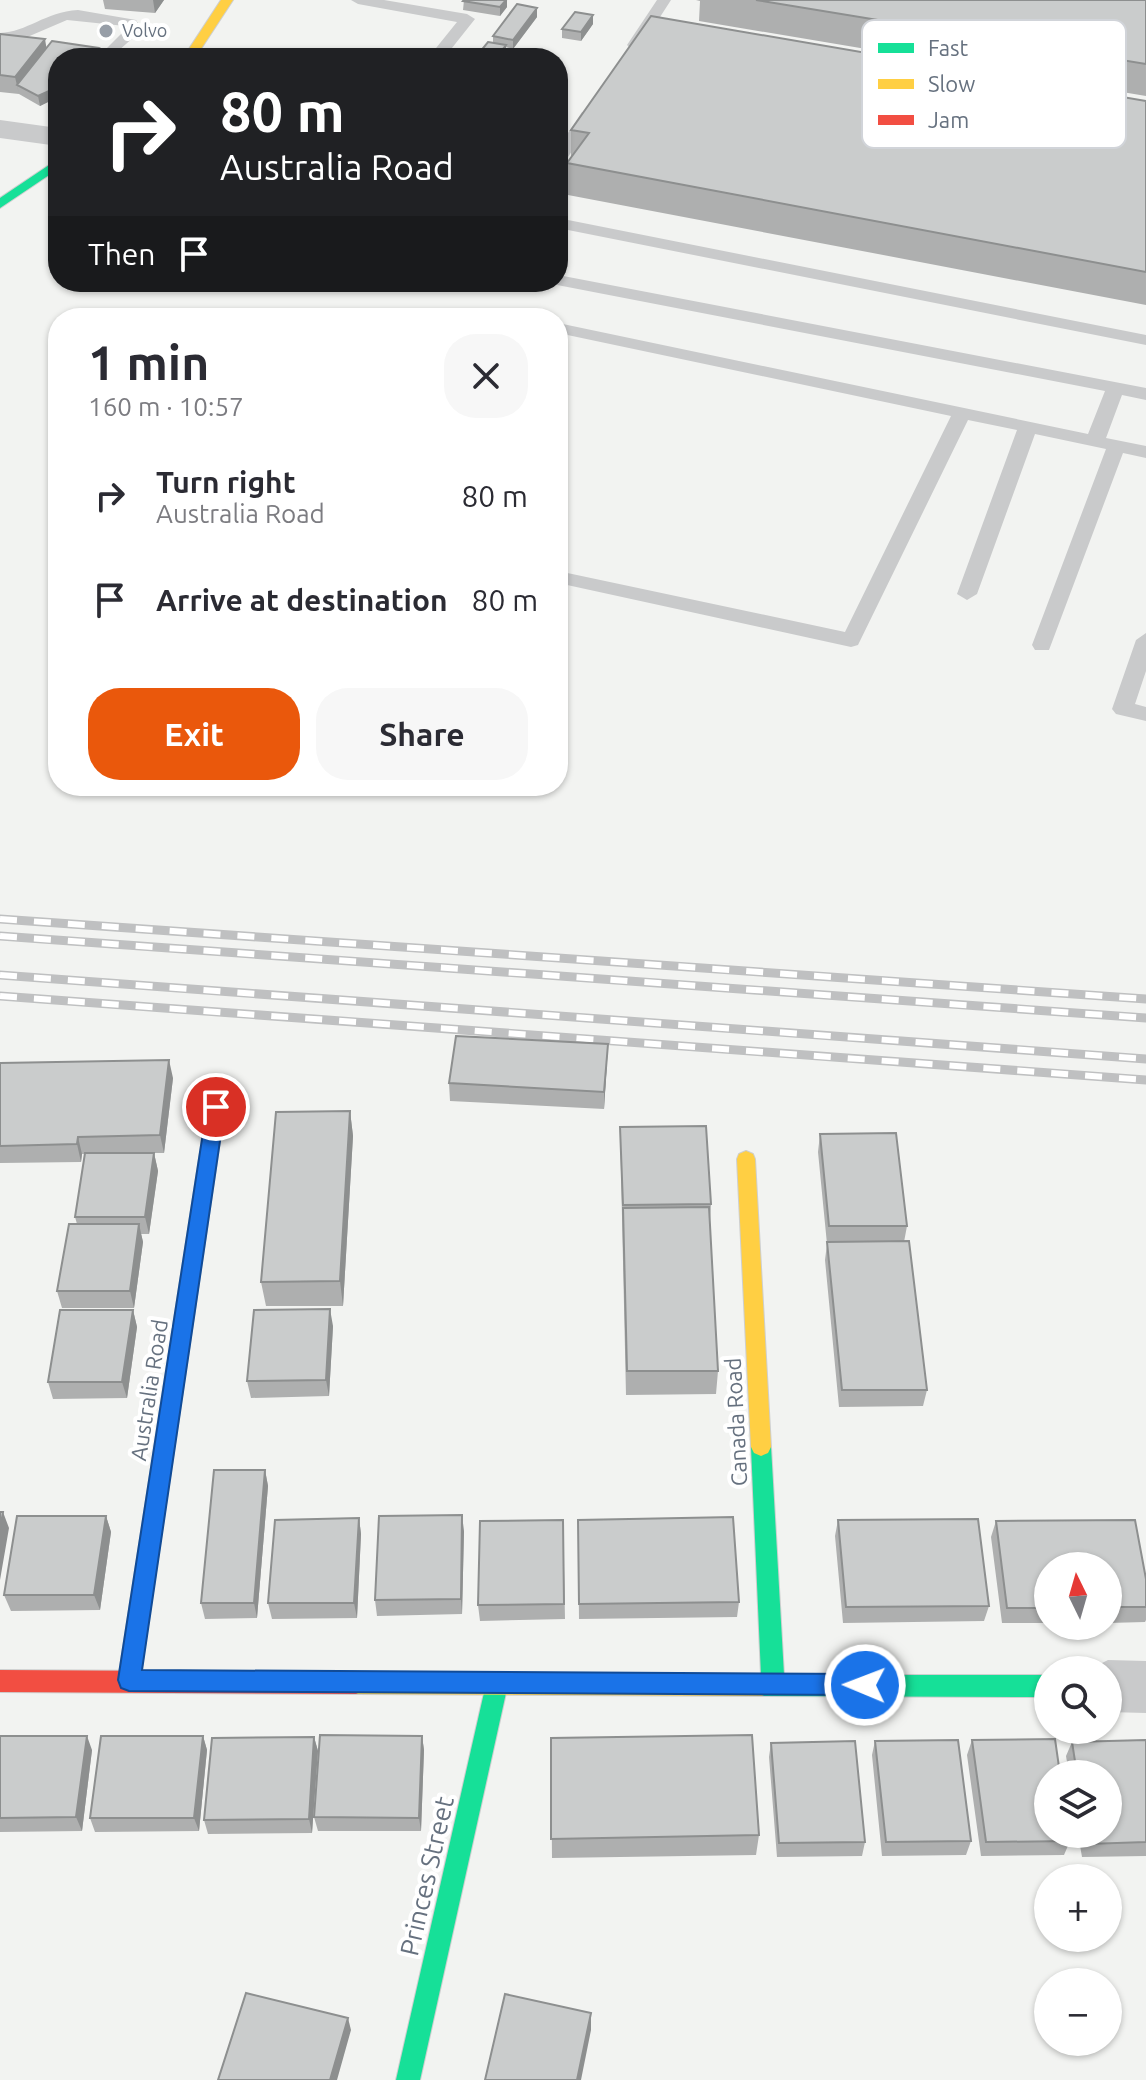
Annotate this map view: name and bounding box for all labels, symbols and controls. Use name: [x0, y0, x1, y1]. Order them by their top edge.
place label: Volvo: [122, 20, 167, 40]
legend: [862, 20, 1126, 148]
marker: Volvo: [97, 22, 115, 40]
text: Fast: [928, 35, 969, 60]
text: Slow: [928, 71, 975, 96]
icon: right: [88, 80, 192, 184]
text: 80 m: [220, 80, 345, 143]
text: Jam: [928, 107, 969, 132]
text: Australia Road: [220, 146, 454, 187]
icon: arrive: [172, 232, 216, 276]
text: Then: [88, 237, 156, 271]
button: close: [444, 334, 528, 418]
text: 1 min: [88, 335, 209, 389]
text: 160 m · 10:57: [88, 392, 244, 421]
text: Turn right: [156, 465, 296, 499]
icon: right: [88, 474, 132, 518]
text: 80 m: [461, 479, 528, 513]
text: Australia Road: [156, 499, 325, 528]
icon: arrive: [88, 578, 132, 622]
text: Arrive at destination: [156, 583, 448, 617]
text: 80 m: [472, 583, 538, 617]
button: Exit: [88, 688, 300, 780]
button: Share: [316, 688, 528, 780]
pin: [182, 1073, 250, 1141]
icon: arrive: [194, 1085, 238, 1129]
street label: Australia Road: [125, 1317, 172, 1462]
street label: Canada Road: [720, 1357, 751, 1487]
north arrow: [1034, 1552, 1122, 1640]
map controls: [1034, 1552, 1122, 2056]
position arrow: [823, 1643, 907, 1727]
button: search: [1034, 1656, 1122, 1744]
button: layers: [1034, 1760, 1122, 1848]
street label: Princes Street: [394, 1793, 459, 1958]
button: +: [1034, 1864, 1122, 1952]
button: −: [1034, 1968, 1122, 2056]

